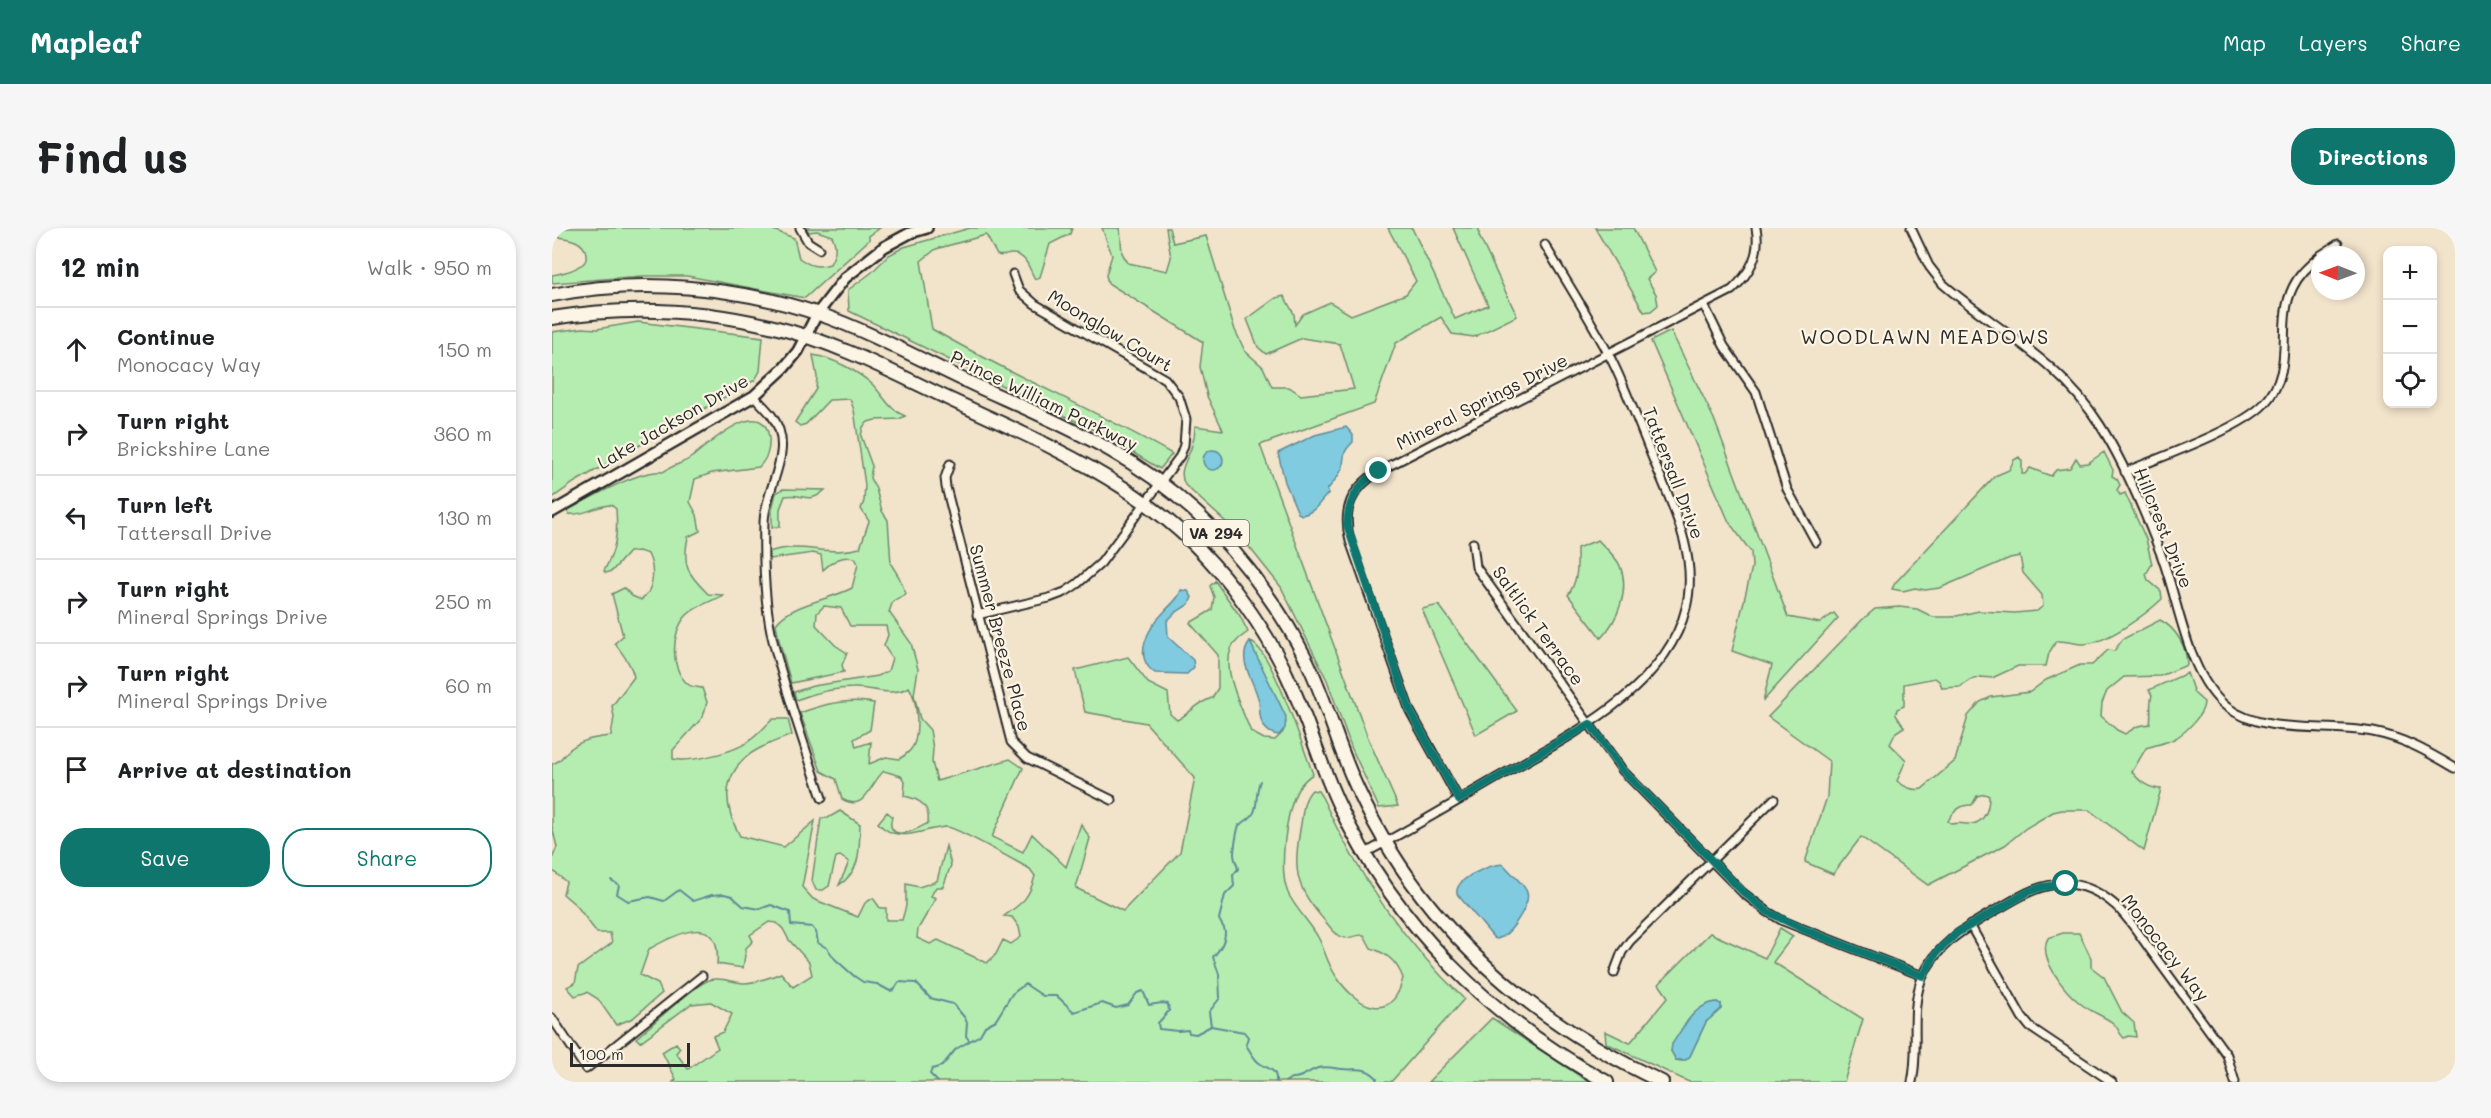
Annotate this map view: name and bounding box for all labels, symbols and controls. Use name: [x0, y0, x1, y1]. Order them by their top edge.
text: Mapleaf: [30, 24, 141, 60]
text: Map: [2223, 29, 2266, 56]
text: Layers: [2299, 29, 2368, 56]
text: Share: [2401, 29, 2461, 56]
button: Directions: [2291, 128, 2455, 185]
text: Find us: [36, 129, 188, 184]
north arrow: [2311, 246, 2365, 300]
map controls: [2383, 246, 2437, 408]
button: +: [2383, 246, 2437, 300]
text: 12 min: [60, 250, 140, 284]
text: Walk · 950 m: [367, 254, 492, 280]
street label: Moonglow Court: [1044, 283, 1177, 377]
button: −: [2383, 300, 2437, 354]
text: Continue: [117, 322, 215, 351]
district label: WOODLAWN MEADOWS: [1800, 323, 2050, 349]
icon: ahead: [60, 333, 93, 366]
text: 150 m: [437, 336, 492, 362]
street label: Prince William Parkway: [947, 344, 1142, 456]
street label: Mineral Springs Drive: [1392, 347, 1572, 455]
text: Monocacy Way: [117, 351, 261, 377]
button: locate: [2383, 354, 2437, 408]
street label: Lake Jackson Drive: [592, 368, 753, 474]
street label: Tattersall Drive: [1638, 403, 1710, 542]
text: Turn right: [117, 406, 229, 435]
icon: right: [60, 417, 93, 450]
text: 360 m: [434, 420, 492, 446]
text: Brickshire Lane: [117, 435, 270, 461]
route end: [1365, 457, 1391, 483]
street label: Hillcrest Drive: [2129, 464, 2199, 592]
text: Turn left: [117, 490, 213, 519]
icon: left: [60, 501, 93, 534]
text: 130 m: [437, 504, 492, 530]
text: Tattersall Drive: [117, 519, 272, 545]
road number: VA 294: [1183, 520, 1249, 546]
street label: Summer Breeze Place: [964, 542, 1037, 734]
street label: Saltlick Terrace: [1487, 561, 1590, 690]
text: Turn right: [117, 574, 229, 603]
icon: right: [60, 585, 93, 618]
text: 250 m: [435, 588, 492, 614]
text: Mineral Springs Drive: [117, 603, 328, 629]
text: Turn right: [117, 658, 229, 687]
icon: right: [60, 669, 93, 702]
text: 60 m: [445, 672, 492, 698]
text: Mineral Springs Drive: [117, 687, 328, 713]
icon: arrive: [60, 753, 93, 786]
text: Arrive at destination: [117, 755, 352, 784]
button: Save: [60, 828, 270, 887]
button: Share: [282, 828, 492, 887]
route start: [2052, 870, 2078, 896]
street label: Monocacy Way: [2116, 889, 2215, 1006]
scale bar: [570, 1040, 690, 1068]
text: 100 m: [579, 1043, 624, 1064]

